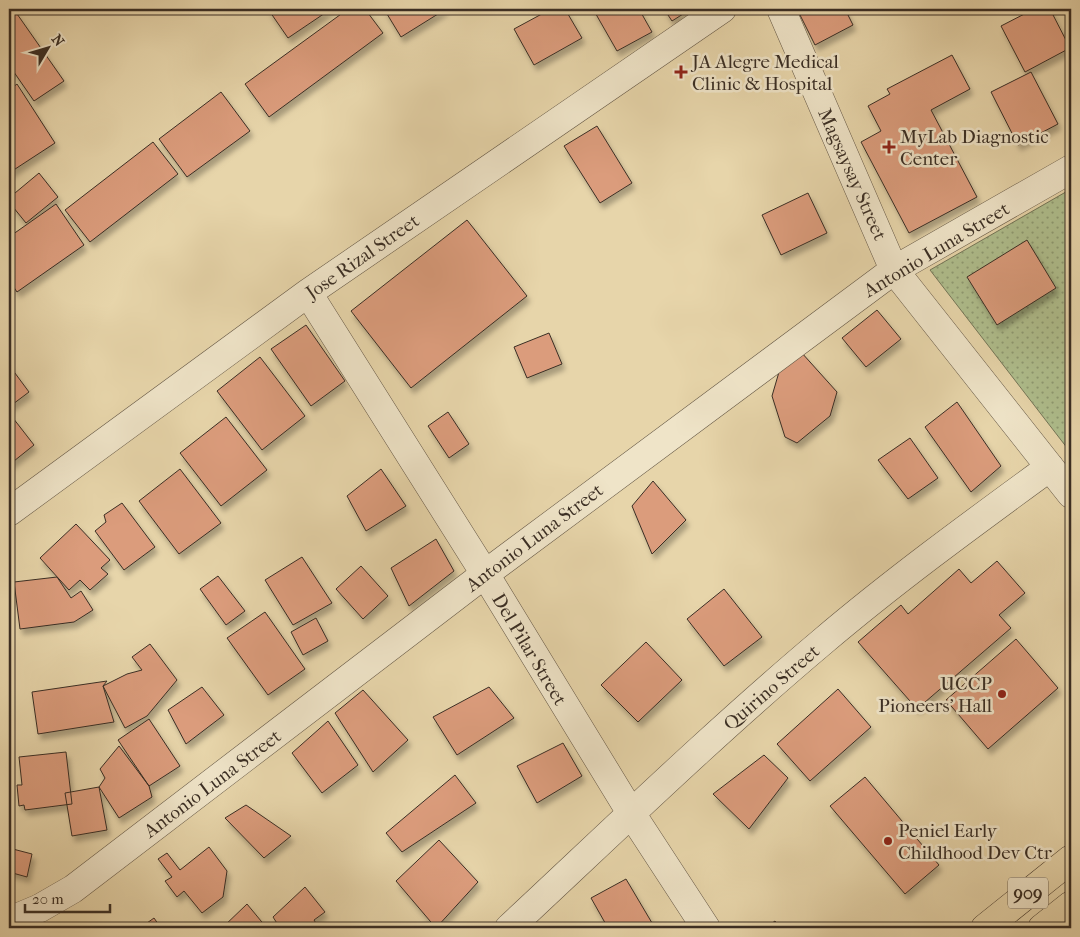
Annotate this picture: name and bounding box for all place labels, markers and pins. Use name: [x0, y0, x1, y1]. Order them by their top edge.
place label: JA Alegre Medical Clinic & Hospital: [690, 51, 839, 95]
marker: JA Alegre Medical Clinic & Hospital: [674, 65, 688, 79]
place label: MyLab Diagnostic Center: [900, 126, 1049, 170]
marker: MyLab Diagnostic Center: [882, 140, 896, 154]
place label: UCCP Pioneers' Hall: [878, 673, 993, 717]
marker: UCCP Pioneers' Hall: [996, 688, 1008, 700]
place label: Peniel Early Childhood Dev Ctr: [898, 820, 1053, 864]
marker: Peniel Early Childhood Dev Ctr: [882, 835, 894, 847]

